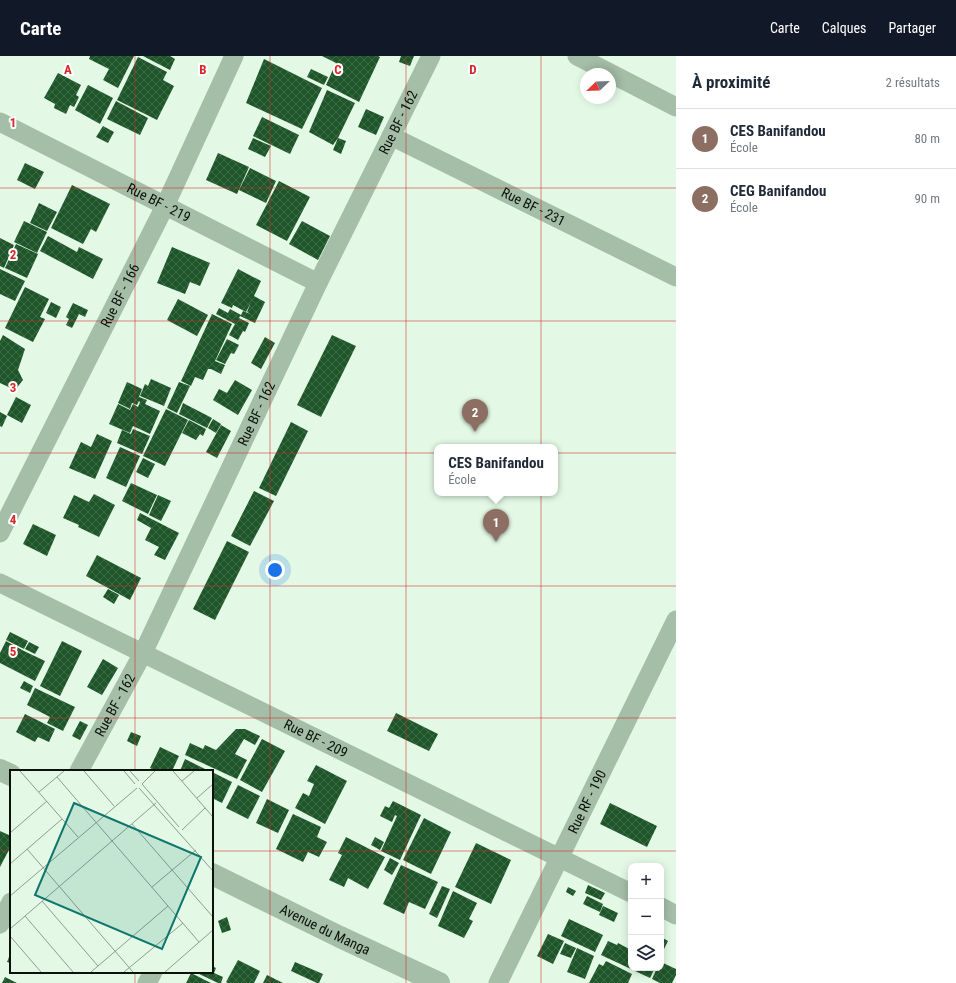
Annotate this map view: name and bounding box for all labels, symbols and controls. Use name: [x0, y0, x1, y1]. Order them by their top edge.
text: Carte: [20, 17, 61, 40]
text: Carte: [770, 20, 800, 36]
text: Calques: [822, 20, 866, 36]
text: Partager: [888, 20, 936, 36]
text: A: [64, 62, 72, 77]
text: B: [199, 62, 207, 77]
text: C: [334, 62, 342, 77]
text: D: [469, 62, 477, 77]
north arrow: [580, 68, 616, 104]
text: À proximité: [692, 72, 770, 92]
text: 2 résultats: [886, 75, 940, 90]
street label: Rue BF - 162: [375, 88, 421, 157]
text: 1: [10, 115, 16, 130]
text: CES Banifandou: [730, 122, 826, 140]
text: 1: [702, 131, 708, 146]
text: 80 m: [914, 131, 940, 146]
text: École: [730, 140, 758, 155]
street label: Rue BF - 219: [124, 180, 193, 225]
text: CEG Banifandou: [730, 182, 826, 200]
street label: Rue BF - 231: [499, 184, 568, 229]
text: 2: [702, 191, 708, 206]
text: 90 m: [914, 191, 940, 206]
text: École: [730, 200, 758, 215]
text: 2: [10, 247, 17, 262]
street label: Rue BF - 166: [97, 261, 143, 330]
street label: Rue BF - 162: [234, 379, 278, 448]
text: 3: [10, 380, 16, 395]
pin: 2: [462, 399, 488, 432]
popup: [434, 444, 558, 496]
text: CES Banifandou: [448, 454, 544, 472]
text: École: [448, 472, 476, 487]
pin: 1: [483, 509, 509, 542]
text: 4: [10, 512, 17, 527]
your location: [265, 560, 285, 580]
text: 5: [10, 644, 17, 659]
street label: Rue BF - 162: [91, 671, 138, 739]
street label: Rue BF - 209: [281, 716, 350, 761]
street label: Rue RF - 190: [565, 767, 609, 836]
inset map: [10, 770, 213, 973]
map controls: [628, 863, 664, 971]
button: +: [628, 863, 664, 899]
button: −: [628, 899, 664, 935]
street label: Avenue du Manga: [277, 901, 373, 958]
button: layers: [628, 935, 664, 971]

